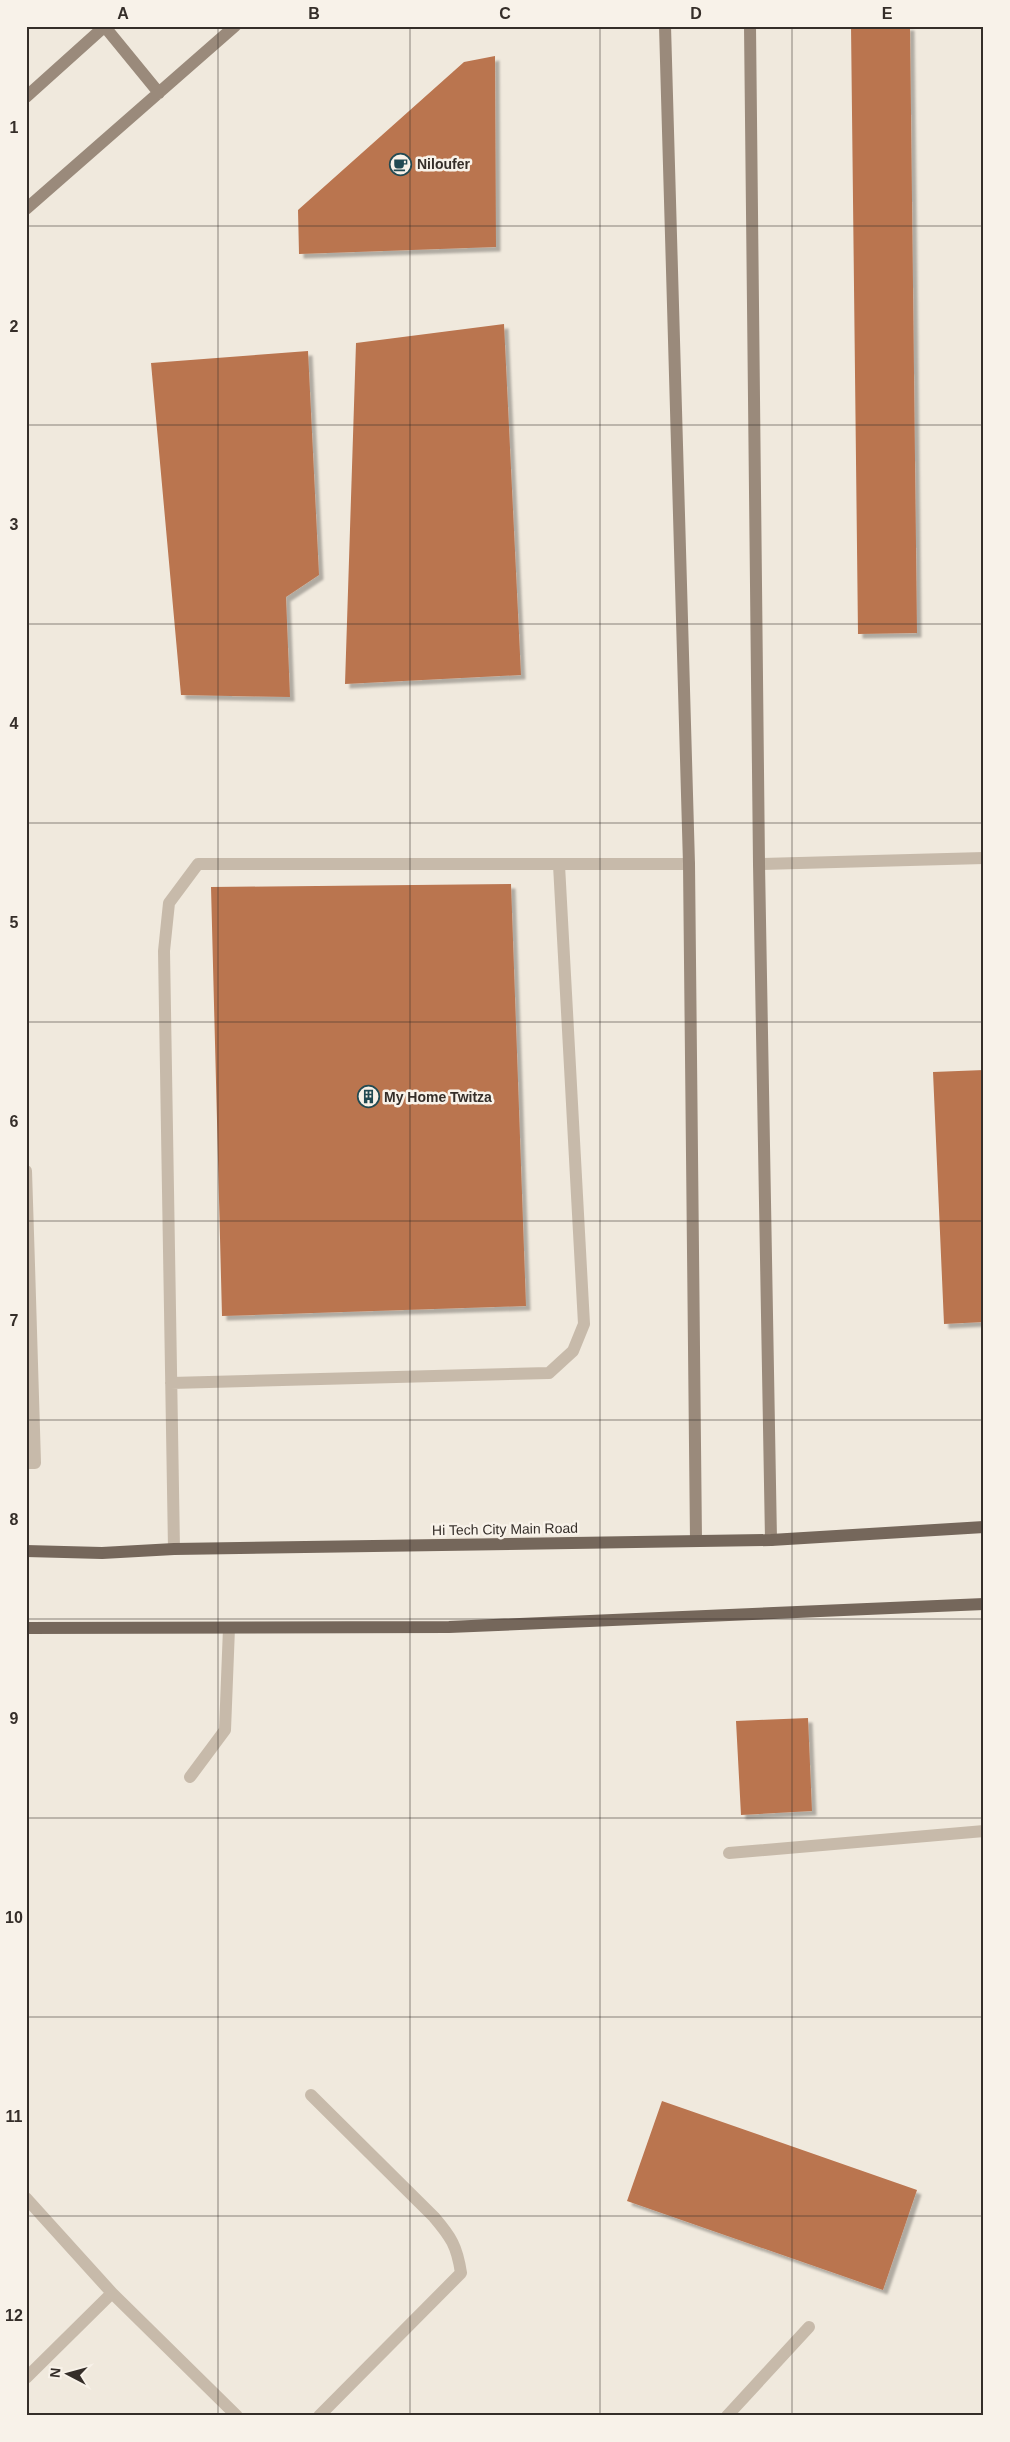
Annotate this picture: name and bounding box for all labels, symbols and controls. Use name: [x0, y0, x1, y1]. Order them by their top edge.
text: A: [117, 5, 129, 22]
text: B: [308, 5, 320, 22]
text: C: [499, 5, 511, 22]
text: D: [690, 5, 702, 22]
text: E: [882, 5, 893, 22]
text: 1: [10, 119, 19, 136]
cafe icon: Niloufer: [389, 152, 413, 176]
place label: Niloufer: [417, 156, 470, 172]
text: 2: [10, 318, 19, 335]
text: 3: [10, 516, 19, 533]
text: 4: [10, 715, 19, 732]
text: 5: [10, 914, 19, 931]
building icon: My Home Twitza: [356, 1085, 380, 1109]
place label: My Home Twitza: [384, 1089, 492, 1105]
text: 6: [10, 1113, 19, 1130]
text: 7: [10, 1312, 19, 1329]
text: 8: [10, 1511, 19, 1528]
street label: Hi Tech City Main Road: [432, 1520, 578, 1538]
text: 9: [10, 1710, 19, 1727]
text: 10: [5, 1909, 23, 1926]
text: 11: [6, 2108, 23, 2125]
text: 12: [5, 2307, 23, 2324]
north arrow: [42, 2350, 92, 2400]
text: N: [47, 2367, 64, 2379]

